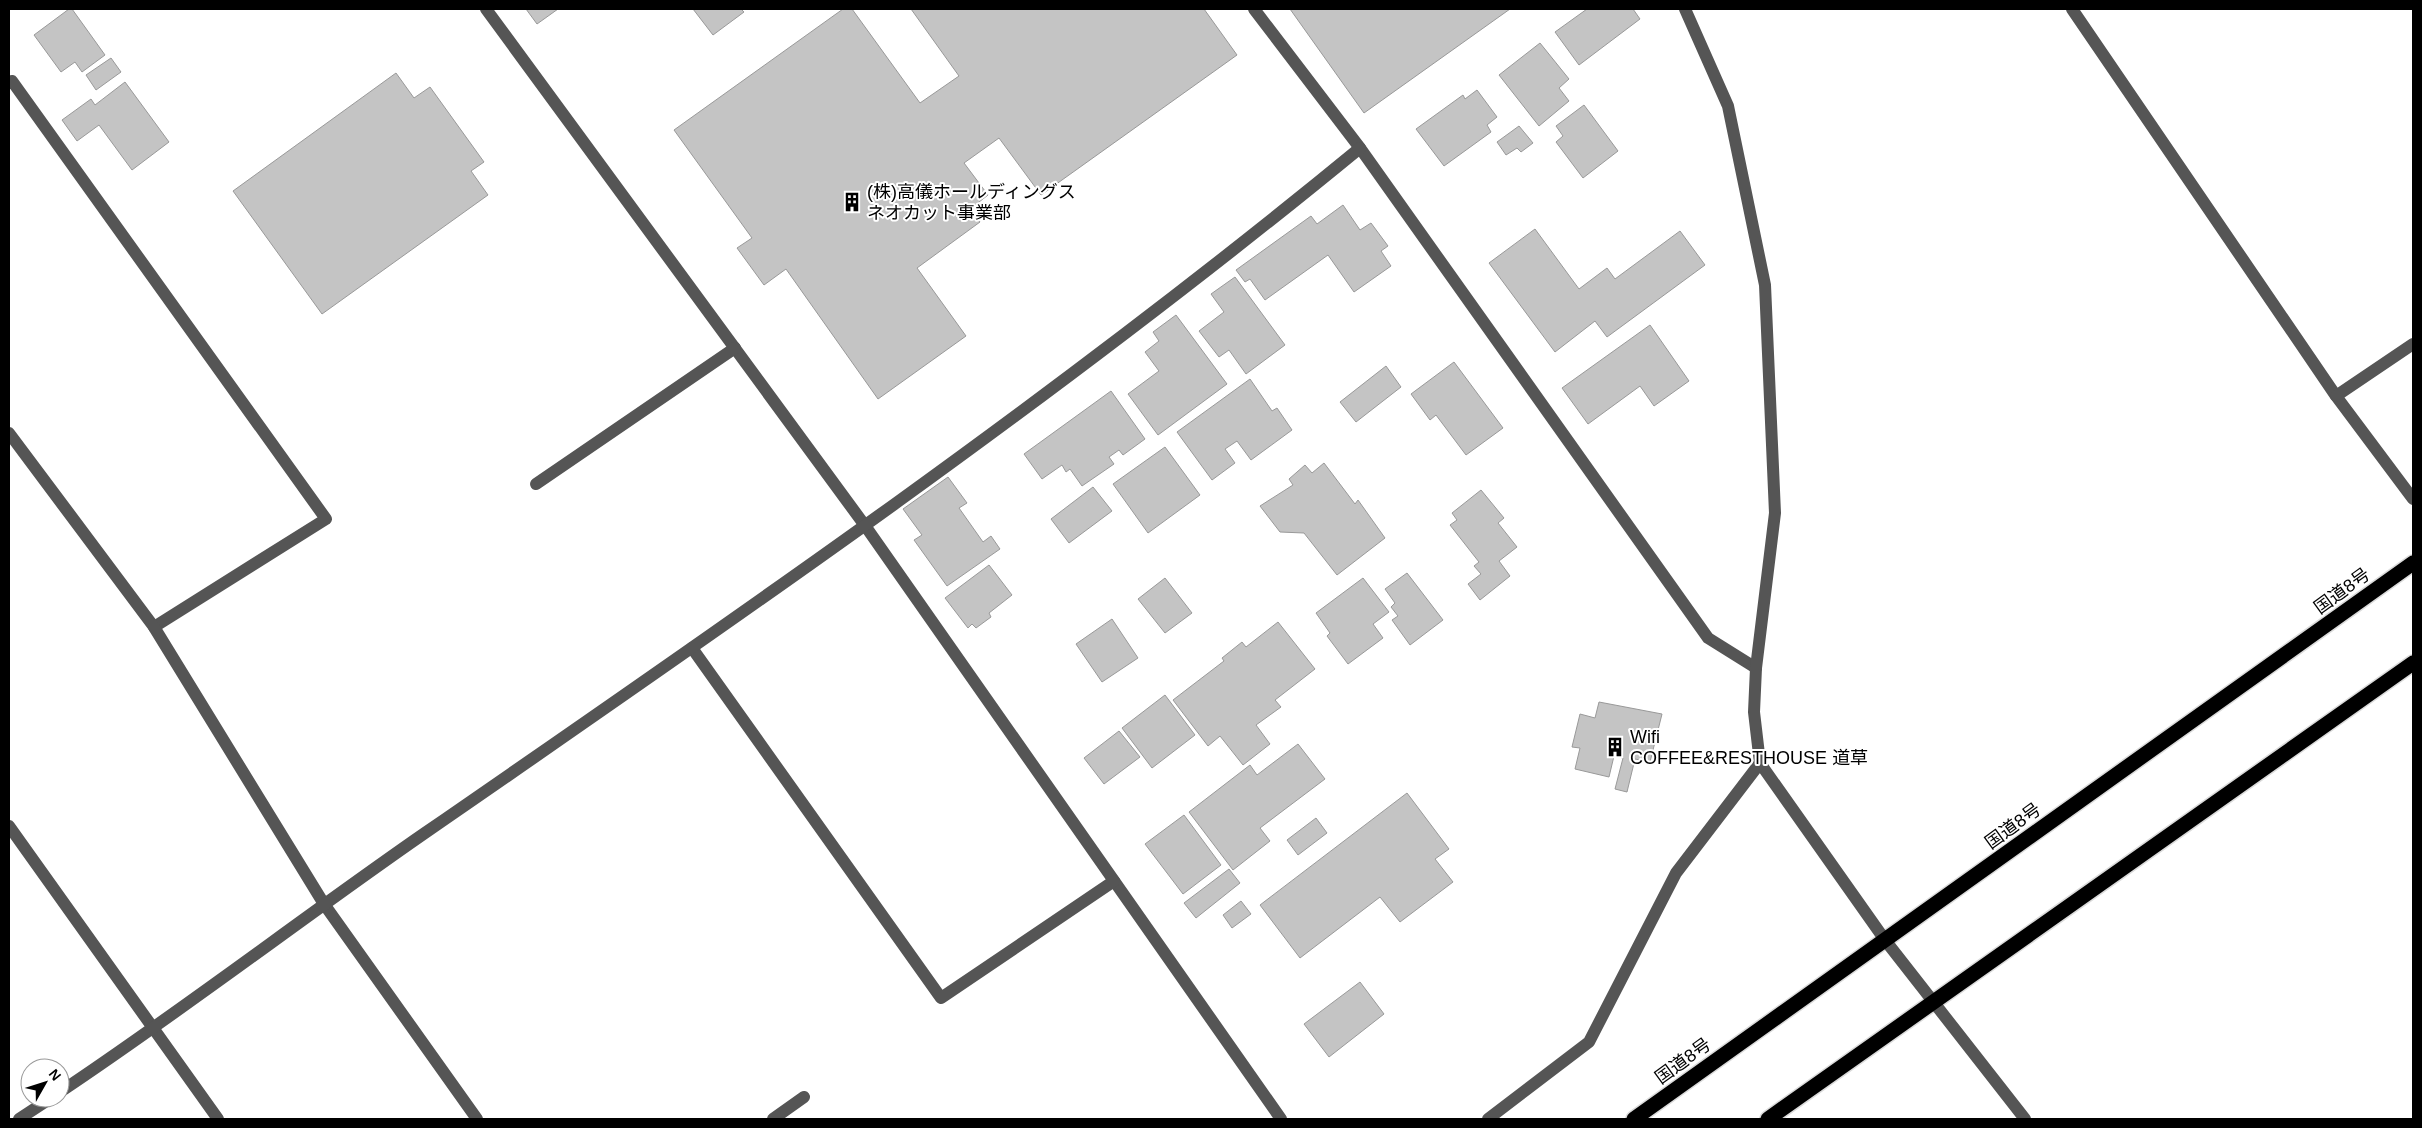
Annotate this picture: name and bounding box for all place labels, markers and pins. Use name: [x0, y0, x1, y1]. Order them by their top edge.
place label: (株)高儀ホールディングス ネオカット事業部: [867, 182, 1076, 223]
building icon: (株)高儀ホールディングス ネオカット事業部: [841, 191, 863, 213]
place label: Wifi COFFEE&RESTHOUSE 道草: [1630, 727, 1868, 768]
building icon: Wifi COFFEE&RESTHOUSE 道草: [1604, 736, 1626, 758]

